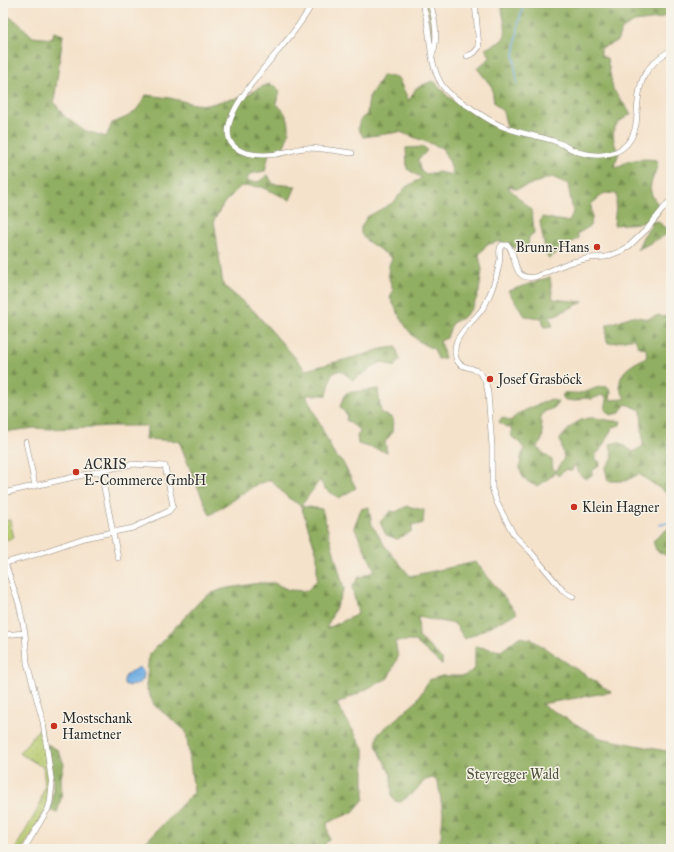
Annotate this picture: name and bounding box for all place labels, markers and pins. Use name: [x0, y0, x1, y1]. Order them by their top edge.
place label: Brunn-Hans: [515, 239, 589, 256]
marker: Brunn-Hans: [592, 242, 602, 252]
place label: Josef Grasböck: [496, 371, 583, 389]
marker: Josef Grasböck: [485, 374, 495, 384]
place label: ACRIS E-Commerce GmbH: [83, 456, 206, 489]
marker: ACRIS E-Commerce GmbH: [71, 467, 81, 477]
place label: Klein Hagner: [582, 499, 660, 516]
marker: Klein Hagner: [569, 502, 579, 512]
place label: Mostschank Hametner: [62, 710, 133, 743]
marker: Mostschank Hametner: [49, 721, 59, 731]

